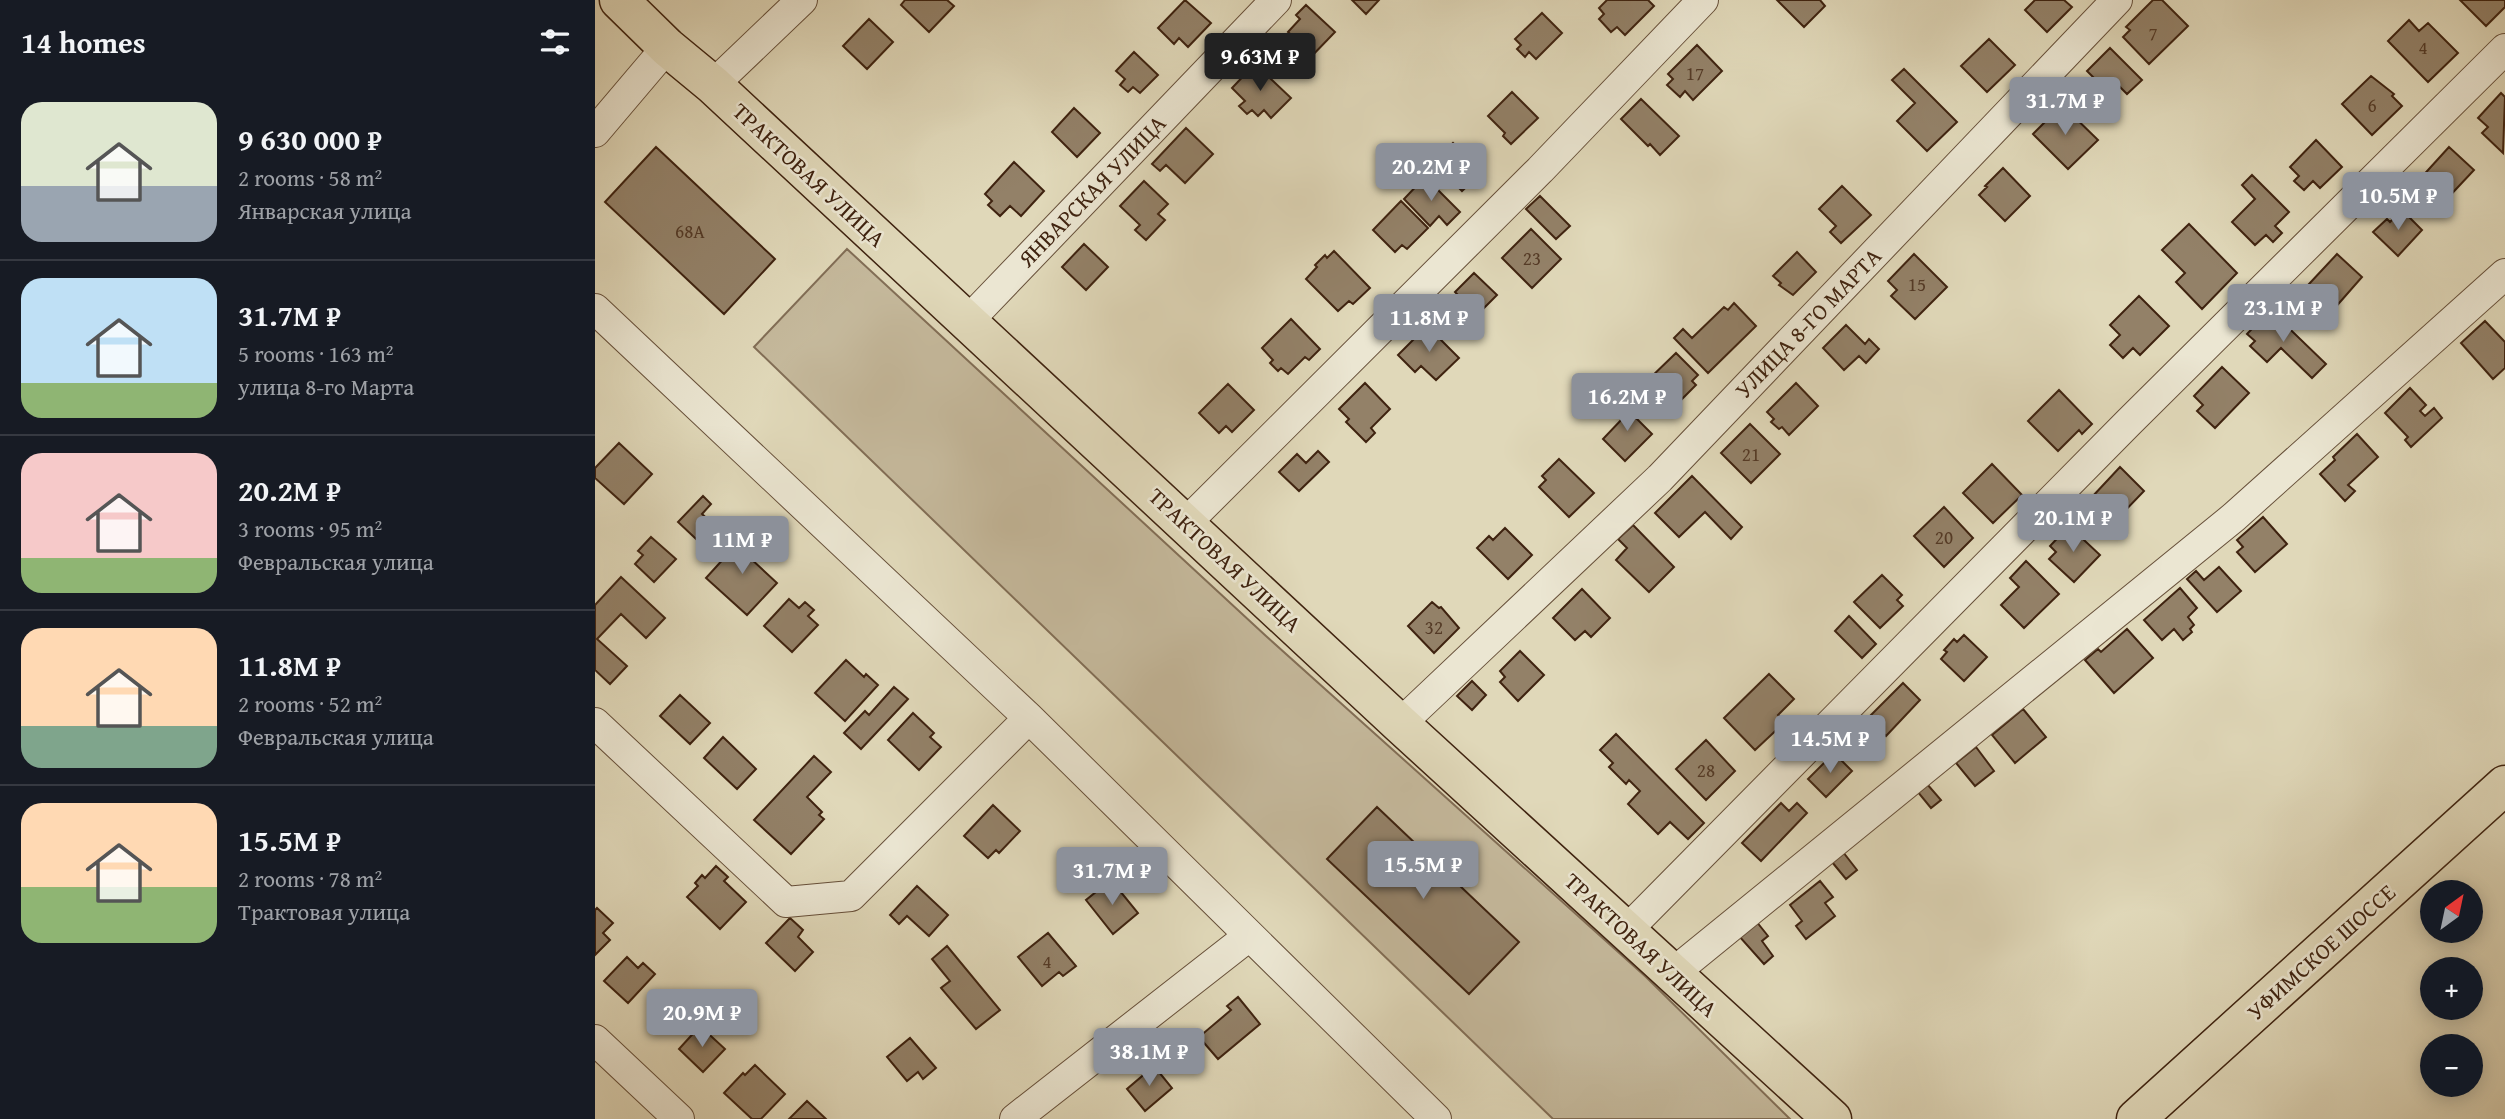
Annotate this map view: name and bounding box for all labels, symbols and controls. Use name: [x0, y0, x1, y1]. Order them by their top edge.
house number: 7: [2148, 19, 2158, 47]
text: 14 homes: [21, 20, 146, 64]
icon: filters: [536, 23, 574, 61]
house number: 4: [2418, 33, 2428, 61]
pin: 9.63M ₽: [1195, 34, 1325, 93]
text: 9.63M ₽: [1220, 39, 1300, 72]
house number: 17: [1686, 59, 1704, 87]
pin: 31.7M ₽: [2000, 78, 2130, 137]
text: 31.7M ₽: [2025, 83, 2105, 116]
house number: 6: [2367, 91, 2377, 119]
street label: ТРАКТОВАЯ УЛИЦА: [725, 95, 893, 254]
street label: ЯНВАРСКАЯ УЛИЦА: [1010, 107, 1173, 275]
text: 9 630 000 ₽: [238, 117, 382, 161]
icon: home: [77, 130, 161, 214]
pin: 20.2M ₽: [1366, 144, 1496, 203]
text: 20.2M ₽: [1391, 149, 1471, 182]
text: 2 rooms · 58 m²: [238, 161, 382, 194]
pin: 10.5M ₽: [2333, 173, 2463, 232]
text: 10.5M ₽: [2358, 178, 2438, 211]
text: Январская улица: [238, 194, 411, 227]
house number: 68А: [675, 217, 705, 245]
street label: УЛИЦА 8-ГО МАРТА: [1727, 240, 1888, 405]
house number: 23: [1523, 244, 1541, 272]
house number: 15: [1908, 270, 1926, 298]
pin: 23.1M ₽: [2218, 284, 2348, 344]
text: 23.1M ₽: [2243, 290, 2323, 323]
text: 31.7M ₽: [238, 293, 341, 337]
pin: 11.8M ₽: [1364, 294, 1494, 354]
text: 11.8M ₽: [1389, 300, 1469, 333]
icon: home: [77, 306, 161, 390]
text: 5 rooms · 163 m²: [238, 337, 393, 370]
text: улица 8-го Марта: [238, 370, 414, 403]
pin: 16.2M ₽: [1562, 374, 1692, 433]
text: 16.2M ₽: [1587, 379, 1667, 412]
house number: 21: [1742, 440, 1760, 468]
text: 20.2M ₽: [238, 468, 341, 512]
street label: ТРАКТОВАЯ УЛИЦА: [1141, 480, 1309, 639]
icon: home: [77, 481, 161, 565]
pin: 20.1M ₽: [2008, 494, 2138, 554]
text: 20.1M ₽: [2033, 500, 2113, 533]
text: 3 rooms · 95 m²: [238, 512, 382, 545]
pin: 11M ₽: [693, 516, 791, 576]
text: 11M ₽: [712, 522, 772, 555]
house number: 20: [1935, 523, 1953, 551]
text: Февральская улица: [238, 545, 434, 578]
house number: 32: [1425, 613, 1443, 641]
text: 11.8M ₽: [238, 643, 341, 687]
icon: home: [77, 656, 161, 740]
text: 2 rooms · 52 m²: [238, 687, 382, 720]
pin: 14.5M ₽: [1765, 716, 1895, 775]
text: Февральская улица: [238, 720, 434, 753]
text: 14.5M ₽: [1790, 721, 1870, 754]
house number: 28: [1697, 756, 1715, 784]
text: 15.5M ₽: [238, 818, 341, 862]
icon: home: [77, 831, 161, 915]
pin: 15.5M ₽: [1358, 842, 1488, 901]
text: 15.5M ₽: [1383, 847, 1463, 880]
pin: 31.7M ₽: [1047, 848, 1177, 907]
text: 31.7M ₽: [1072, 853, 1152, 886]
text: 2 rooms · 78 m²: [238, 862, 382, 895]
street label: ТРАКТОВАЯ УЛИЦА: [1557, 865, 1725, 1024]
street label: УФИМСКОЕ ШОССЕ: [2239, 876, 2402, 1027]
north arrow: [2420, 880, 2483, 943]
map controls: [2420, 880, 2483, 1097]
text: Трактовая улица: [238, 895, 410, 928]
house number: 4: [1042, 947, 1052, 975]
button: +: [2420, 957, 2483, 1020]
pin: 20.9M ₽: [637, 990, 767, 1049]
text: 20.9M ₽: [662, 995, 742, 1028]
pin: 38.1M ₽: [1084, 1028, 1214, 1088]
text: 38.1M ₽: [1109, 1034, 1189, 1067]
button: −: [2420, 1034, 2483, 1097]

